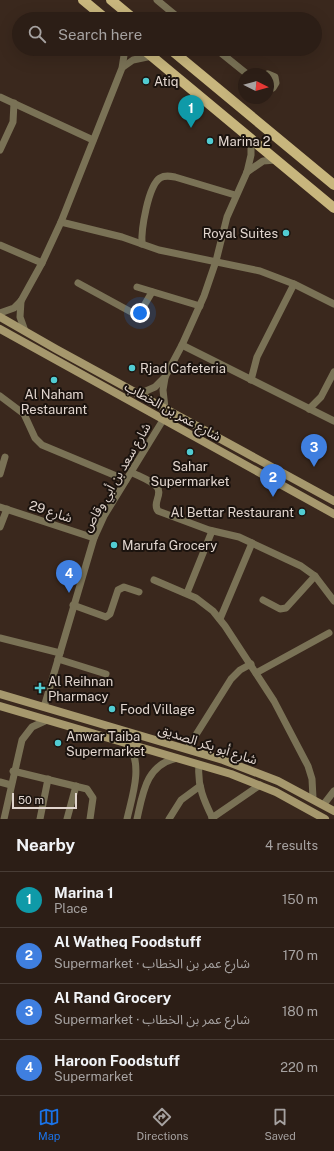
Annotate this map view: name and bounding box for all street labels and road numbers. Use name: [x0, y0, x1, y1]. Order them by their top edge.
street label: شارع عمر بن الخطاب: [121, 379, 223, 447]
street label: شارع سعد بن أبي وقاص: [79, 420, 156, 536]
street label: شارع 29: [26, 497, 74, 528]
street label: شارع أبو بكر الصديق: [156, 721, 259, 770]

